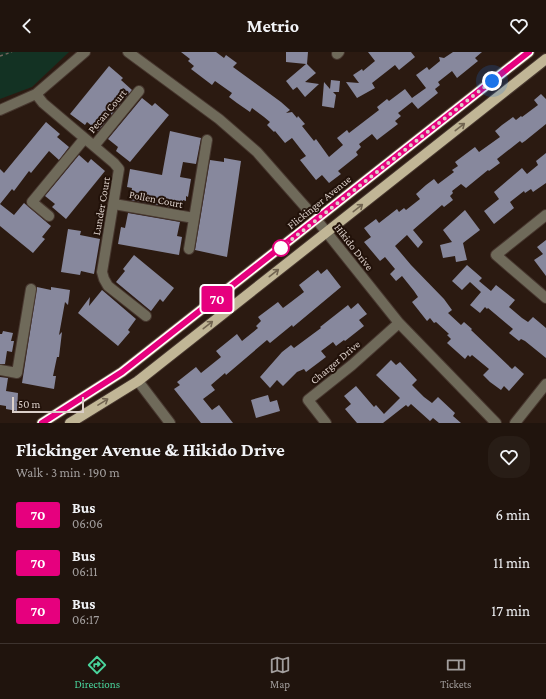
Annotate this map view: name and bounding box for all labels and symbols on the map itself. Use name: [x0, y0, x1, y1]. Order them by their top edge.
your location: [482, 71, 502, 91]
street label: Pecan Court: [85, 87, 129, 135]
one-way arrow: [454, 123, 465, 132]
street label: Flickinger Avenue: [285, 173, 354, 232]
street label: Lunder Court: [90, 176, 112, 236]
street label: Pollen Court: [128, 188, 184, 210]
one-way arrow: [352, 203, 363, 212]
street label: Hikido Drive: [332, 221, 376, 273]
unlabelled marker: [272, 239, 290, 257]
one-way arrow: [269, 269, 280, 278]
line badge: 70: [199, 286, 235, 312]
one-way arrow: [203, 321, 214, 330]
street label: Charger Drive: [308, 338, 363, 387]
scale bar: [12, 395, 84, 414]
one-way arrow: [98, 398, 109, 406]

